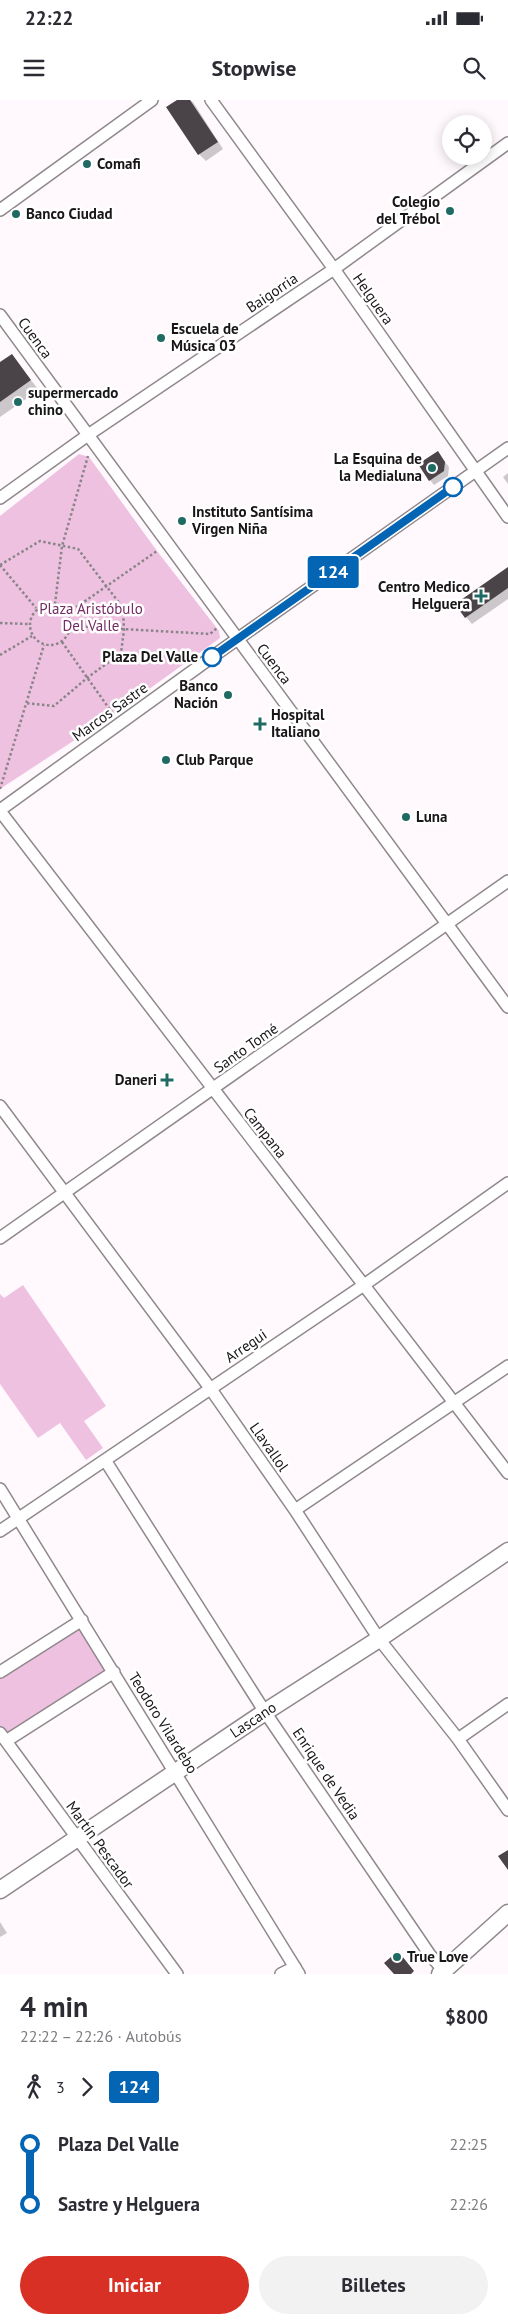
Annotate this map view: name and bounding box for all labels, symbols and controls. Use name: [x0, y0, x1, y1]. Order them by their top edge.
text: 22:22: [25, 6, 73, 30]
icon: menu: [20, 54, 48, 82]
text: Stopwise: [212, 54, 296, 82]
icon: search: [460, 54, 488, 82]
map controls: [442, 115, 492, 165]
button: locate: [442, 115, 492, 165]
place label: Comafi: [97, 154, 141, 173]
marker: Comafi: [81, 158, 93, 170]
place label: Colegio del Trébol: [376, 192, 441, 228]
place label: Banco Ciudad: [26, 204, 112, 223]
marker: Colegio del Trébol: [444, 205, 456, 217]
marker: Banco Ciudad: [10, 208, 22, 220]
street label: Baigorria: [242, 268, 301, 317]
street label: Helguera: [349, 269, 398, 328]
street label: Cuenca: [14, 313, 57, 362]
place label: Escuela de Música 03: [171, 319, 239, 355]
marker: Escuela de Música 03: [155, 332, 167, 344]
place label: supermercado chino: [28, 383, 118, 419]
marker: supermercado chino: [12, 396, 24, 408]
place label: La Esquina de la Medialuna: [334, 449, 422, 485]
marker: La Esquina de la Medialuna: [426, 462, 438, 474]
unlabelled marker: [443, 477, 463, 497]
place label: Instituto Santísima Virgen Niña: [191, 502, 313, 538]
marker: Instituto Santísima Virgen Niña: [176, 515, 188, 527]
line badge: 124: [304, 556, 362, 588]
text: 124: [318, 560, 348, 583]
place label: Centro Medico Helguera: [378, 577, 470, 613]
marker: Centro Medico Helguera: [474, 589, 488, 603]
park label: Plaza Aristóbulo Del Valle: [39, 599, 143, 635]
street label: Cuenca: [253, 639, 296, 688]
place label: Plaza Del Valle: [102, 647, 198, 666]
marker: Plaza Del Valle: [202, 647, 222, 667]
place label: Banco Nación: [174, 676, 218, 712]
street label: Marcos Sastre: [68, 678, 151, 745]
marker: Banco Nación: [222, 689, 234, 701]
place label: Hospital Italiano: [271, 705, 325, 741]
marker: Hospital Italiano: [253, 717, 267, 731]
place label: Club Parque: [176, 750, 254, 769]
marker: Club Parque: [160, 754, 172, 766]
place label: Luna: [416, 807, 447, 826]
marker: Luna: [400, 811, 412, 823]
street label: Santo Tomé: [210, 1018, 282, 1077]
place label: Daneri: [115, 1070, 157, 1089]
marker: Daneri: [161, 1074, 173, 1086]
street label: Campana: [240, 1104, 291, 1162]
street label: Arregui: [221, 1325, 270, 1366]
street label: Llavallol: [246, 1419, 293, 1475]
street label: Teodoro Vilardebo: [125, 1669, 202, 1777]
street label: Lascano: [226, 1697, 280, 1742]
street label: Enrique de Vedia: [289, 1724, 364, 1823]
street label: Martín Pescador: [62, 1797, 138, 1892]
place label: True Love: [407, 1947, 469, 1966]
marker: True Love: [391, 1951, 403, 1963]
text: 4 min: [20, 1988, 88, 2025]
text: $800: [445, 2005, 488, 2029]
text: 22:22 – 22:26 · Autobús: [20, 2026, 181, 2046]
icon: walk: [20, 2073, 48, 2101]
icon: forward: [73, 2073, 101, 2101]
text: 124: [119, 2075, 149, 2098]
text: 3: [56, 2077, 65, 2097]
text: Plaza Del Valle: [58, 2132, 179, 2156]
text: 22:25: [450, 2134, 488, 2154]
text: Sastre y Helguera: [58, 2192, 200, 2216]
text: 22:26: [450, 2194, 488, 2214]
button: Iniciar: [20, 2256, 249, 2314]
button: Billetes: [259, 2256, 488, 2314]

